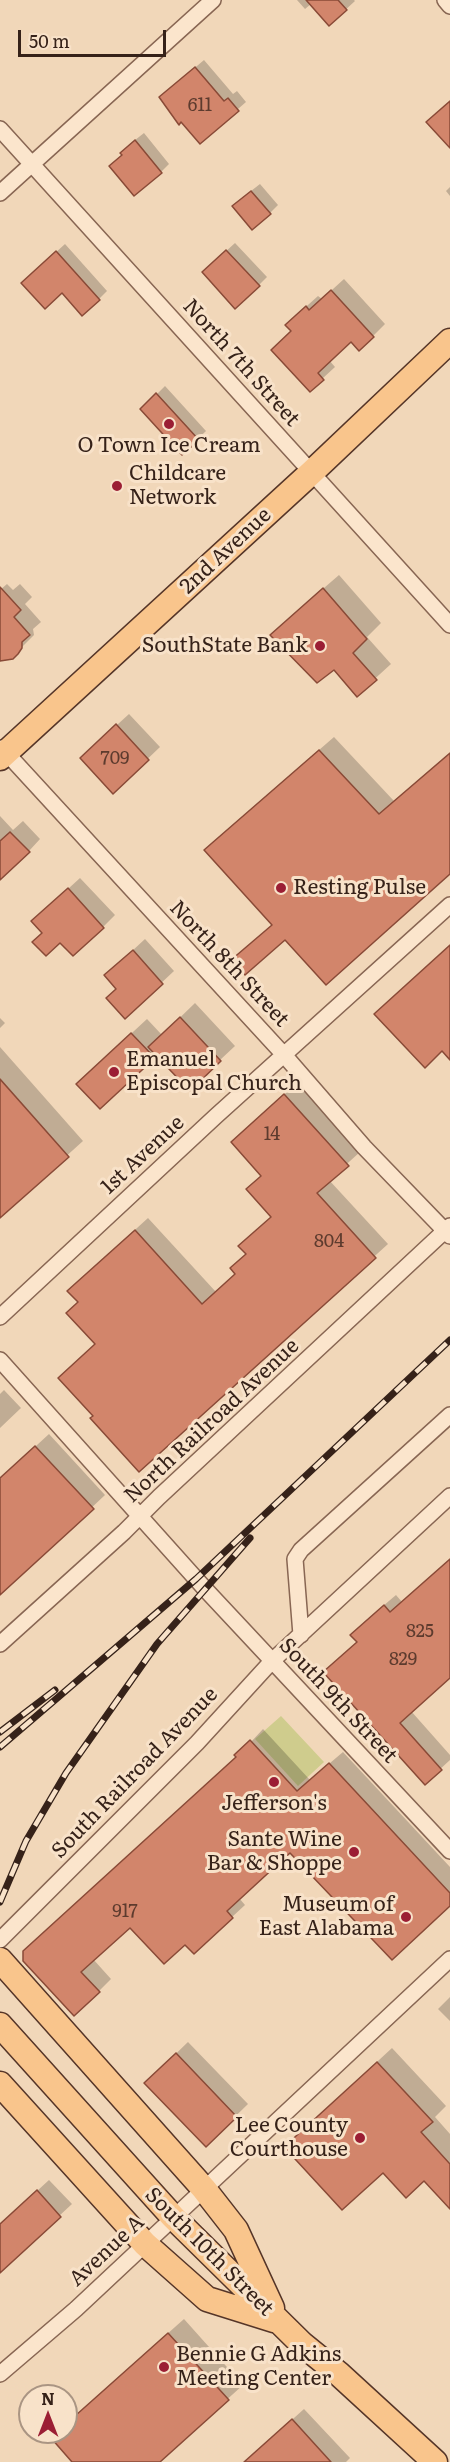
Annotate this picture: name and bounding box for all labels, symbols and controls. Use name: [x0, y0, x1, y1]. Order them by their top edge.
scale bar: [21, 18, 170, 56]
text: 50 m: [29, 27, 70, 54]
house number: 611: [188, 95, 212, 117]
street label: North 7th Street: [177, 294, 305, 432]
marker: O Town Ice Cream: [162, 417, 176, 431]
place label: O Town Ice Cream: [77, 433, 261, 459]
place label: Childcare Network: [129, 461, 226, 511]
marker: Childcare Network: [110, 479, 124, 493]
street label: 2nd Avenue: [175, 502, 277, 600]
place label: SouthState Bank: [142, 633, 308, 659]
marker: SouthState Bank: [313, 639, 327, 653]
house number: 709: [101, 748, 129, 770]
place label: Resting Pulse: [293, 875, 426, 901]
marker: Resting Pulse: [274, 881, 288, 895]
street label: North 8th Street: [164, 896, 294, 1032]
place label: Emanuel Episcopal Church: [126, 1047, 302, 1097]
marker: Emanuel Episcopal Church: [107, 1065, 121, 1079]
street label: 1st Avenue: [96, 1110, 190, 1200]
house number: 14: [264, 1124, 280, 1146]
house number: 804: [314, 1231, 344, 1253]
street label: North Railroad Avenue: [120, 1334, 304, 1508]
house number: 825: [406, 1621, 434, 1643]
street label: South 9th Street: [274, 1633, 402, 1769]
house number: 829: [389, 1649, 417, 1671]
street label: South Railroad Avenue: [47, 1682, 223, 1864]
marker: Jefferson's: [267, 1775, 281, 1789]
place label: Jefferson's: [221, 1791, 327, 1817]
place label: Sante Wine Bar & Shoppe: [207, 1827, 342, 1877]
marker: Sante Wine Bar & Shoppe: [347, 1845, 361, 1859]
place label: Museum of East Alabama: [259, 1892, 394, 1942]
house number: 917: [112, 1901, 138, 1923]
marker: Museum of East Alabama: [399, 1910, 413, 1924]
place label: Lee County Courthouse: [230, 2113, 348, 2163]
marker: Lee County Courthouse: [353, 2131, 367, 2145]
street label: South 10th Street: [139, 2182, 279, 2322]
street label: Avenue A: [64, 2210, 150, 2292]
place label: Bennie G Adkins Meeting Center: [176, 2342, 341, 2392]
marker: Bennie G Adkins Meeting Center: [157, 2360, 171, 2374]
north arrow: [18, 2384, 78, 2444]
text: N: [41, 2386, 55, 2410]

